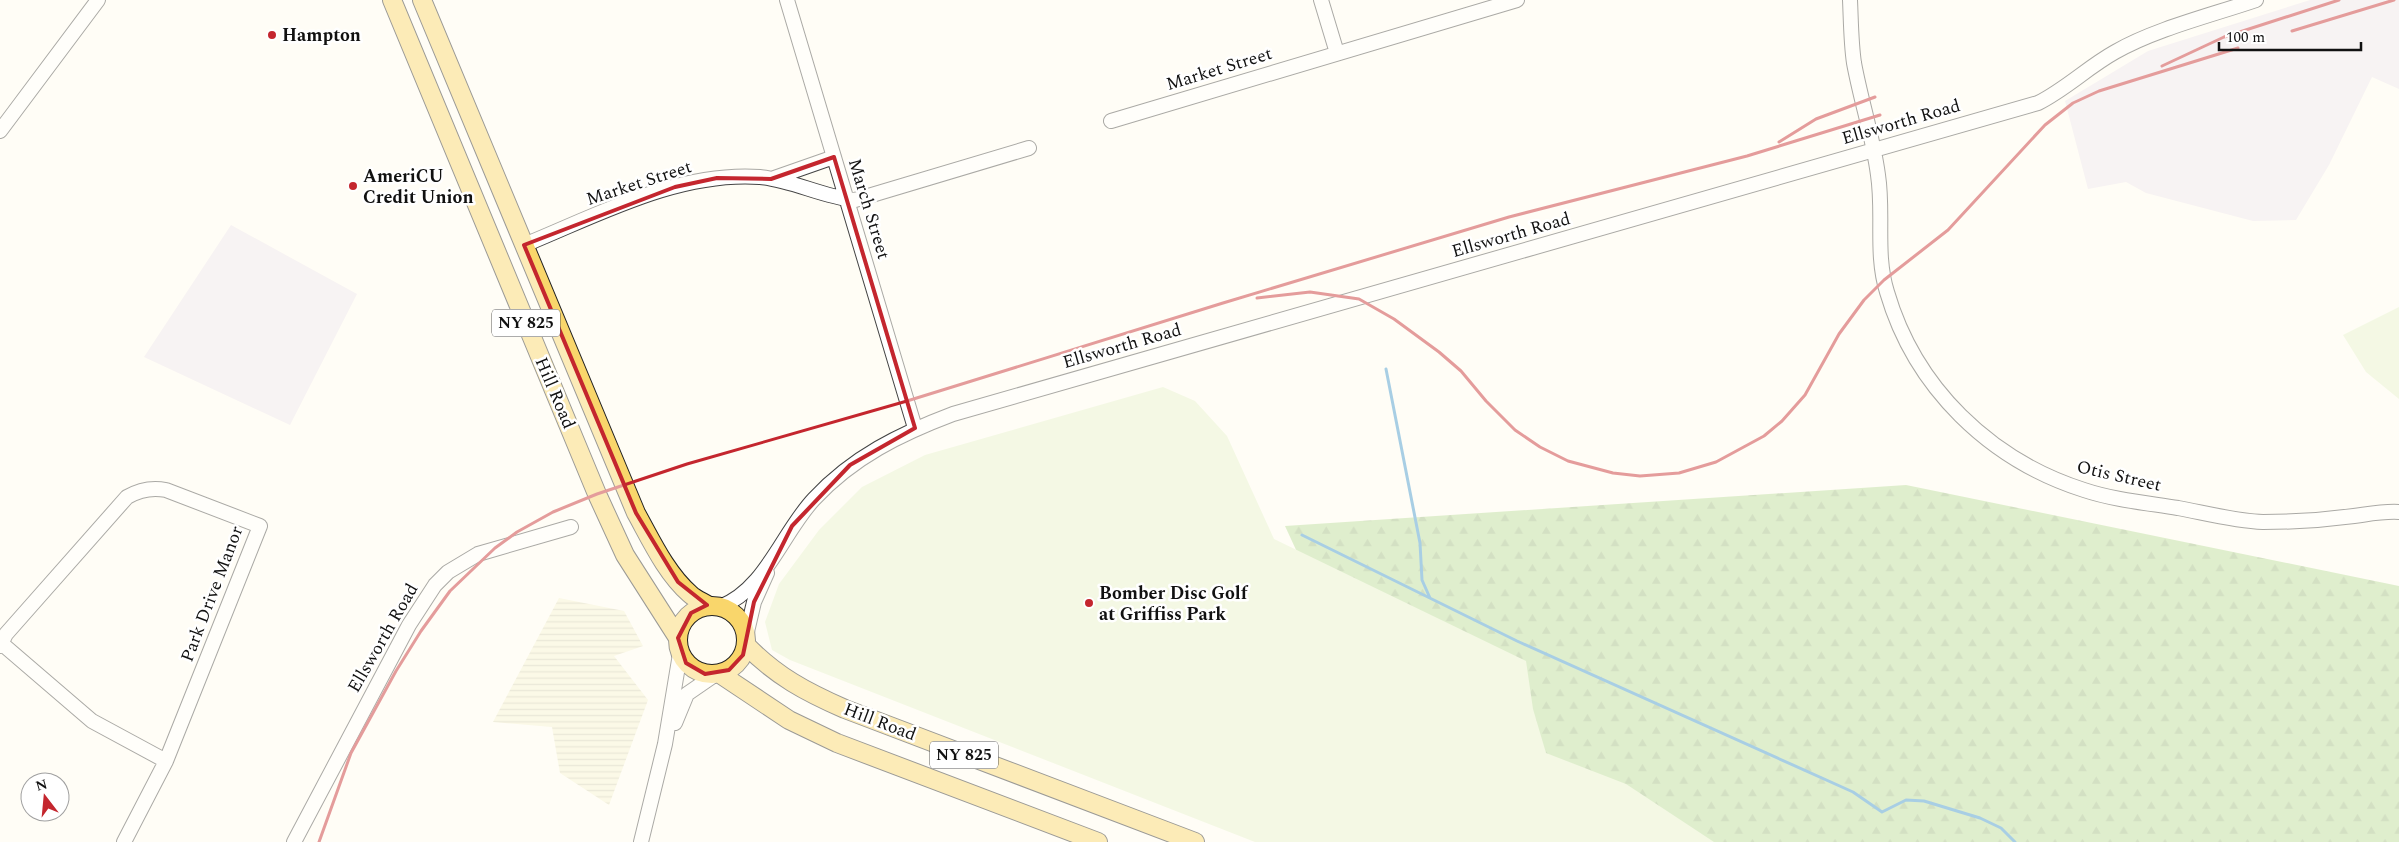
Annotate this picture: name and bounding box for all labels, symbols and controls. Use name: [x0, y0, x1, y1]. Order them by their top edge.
scale bar: [2219, 20, 2362, 52]
place label: Hampton: [282, 22, 361, 49]
text: 100 m: [2226, 26, 2265, 49]
marker: Hampton: [266, 29, 278, 41]
street label: Market Street: [1163, 40, 1275, 98]
street label: Ellsworth Road: [1838, 92, 1964, 152]
street label: Market Street: [583, 153, 695, 213]
street label: March Street: [841, 155, 897, 263]
place label: AmeriCU Credit Union: [363, 163, 474, 211]
marker: AmeriCU Credit Union: [347, 180, 359, 192]
street label: Ellsworth Road: [1448, 205, 1574, 265]
road number: NY 825: [492, 309, 560, 336]
street label: Ellsworth Road: [1059, 316, 1185, 376]
street label: Hill Road: [528, 353, 582, 433]
street label: Otis Street: [2074, 453, 2164, 499]
street label: Park Drive Manor: [174, 522, 250, 666]
street label: Ellsworth Road: [341, 578, 425, 698]
place label: Bomber Disc Golf at Griffiss Park: [1099, 580, 1249, 628]
marker: Bomber Disc Golf at Griffiss Park: [1083, 597, 1095, 609]
street label: Hill Road: [840, 696, 920, 748]
road number: NY 825: [930, 742, 998, 768]
north arrow: [20, 772, 70, 822]
text: N: [33, 773, 50, 797]

